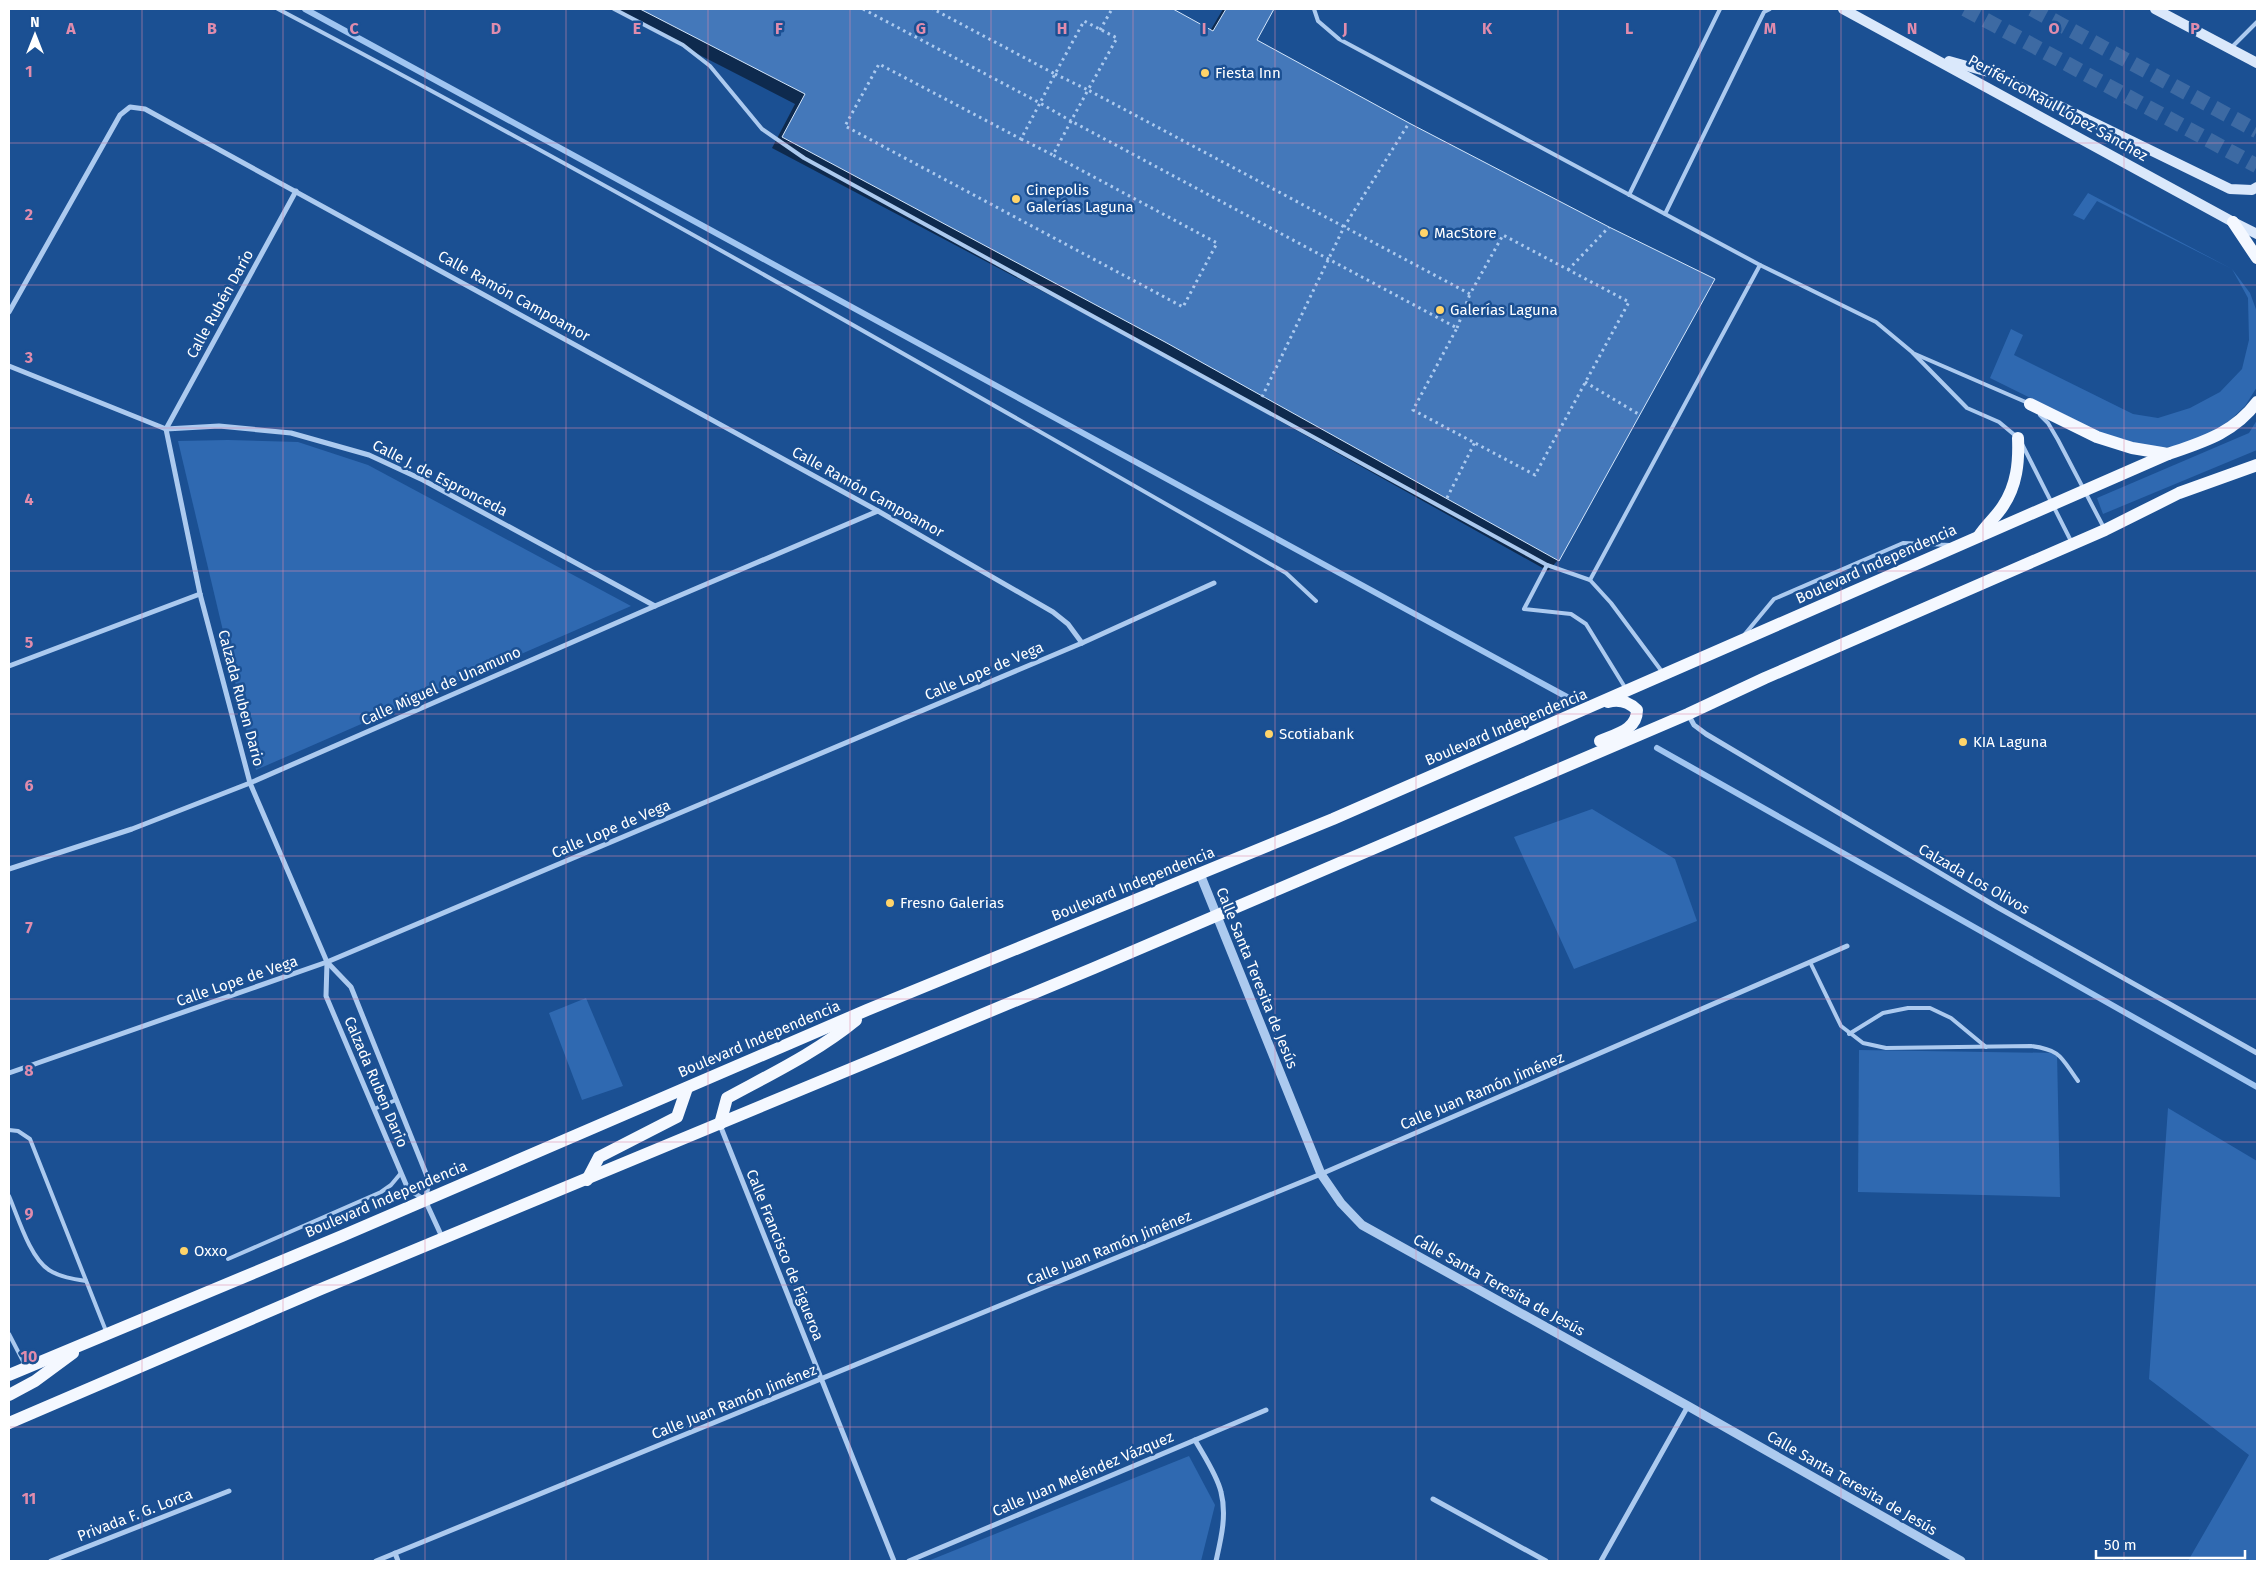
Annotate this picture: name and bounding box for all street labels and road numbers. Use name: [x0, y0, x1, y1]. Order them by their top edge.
street label: Periférico Raúl López Sánchez: [1965, 51, 2151, 165]
street label: Calle Rubén Darío: [183, 247, 257, 361]
street label: Calle Ramón Campoamor: [435, 247, 593, 345]
street label: Calle J. de Espronceda: [369, 436, 511, 520]
street label: Calle Ramón Campoamor: [789, 443, 947, 541]
street label: Boulevard Independencia: [1793, 520, 1959, 608]
street label: Calzada Ruben Dario: [214, 628, 268, 768]
street label: Calle Lope de Vega: [922, 638, 1046, 704]
street label: Calle Miguel de Unamuno: [358, 643, 524, 729]
street label: Boulevard Independencia: [1422, 685, 1590, 769]
street label: Calle Lope de Vega: [549, 796, 673, 862]
street label: Calzada Los Olivos: [1915, 840, 2033, 918]
street label: Boulevard Independencia: [1049, 843, 1217, 925]
street label: Calle Santa Teresita de Jesús: [1212, 885, 1302, 1071]
street label: Calle Lope de Vega: [174, 952, 300, 1010]
street label: Boulevard Independencia: [675, 997, 843, 1081]
street label: Calzada Ruben Dario: [340, 1014, 412, 1150]
street label: Calle Juan Ramón Jiménez: [1397, 1048, 1567, 1134]
street label: Boulevard Independencia: [302, 1157, 470, 1241]
street label: Calle Francisco de Figueroa: [742, 1167, 828, 1343]
street label: Calle Juan Ramón Jiménez: [1024, 1207, 1194, 1289]
street label: Calle Santa Teresita de Jesús: [1410, 1230, 1588, 1340]
street label: Calle Juan Ramón Jiménez: [649, 1361, 819, 1443]
street label: Calle Juan Meléndez Vázquez: [990, 1427, 1177, 1520]
street label: Calle Santa Teresita de Jesús: [1764, 1427, 1940, 1539]
street label: Privada F. G. Lorca: [75, 1485, 195, 1545]

